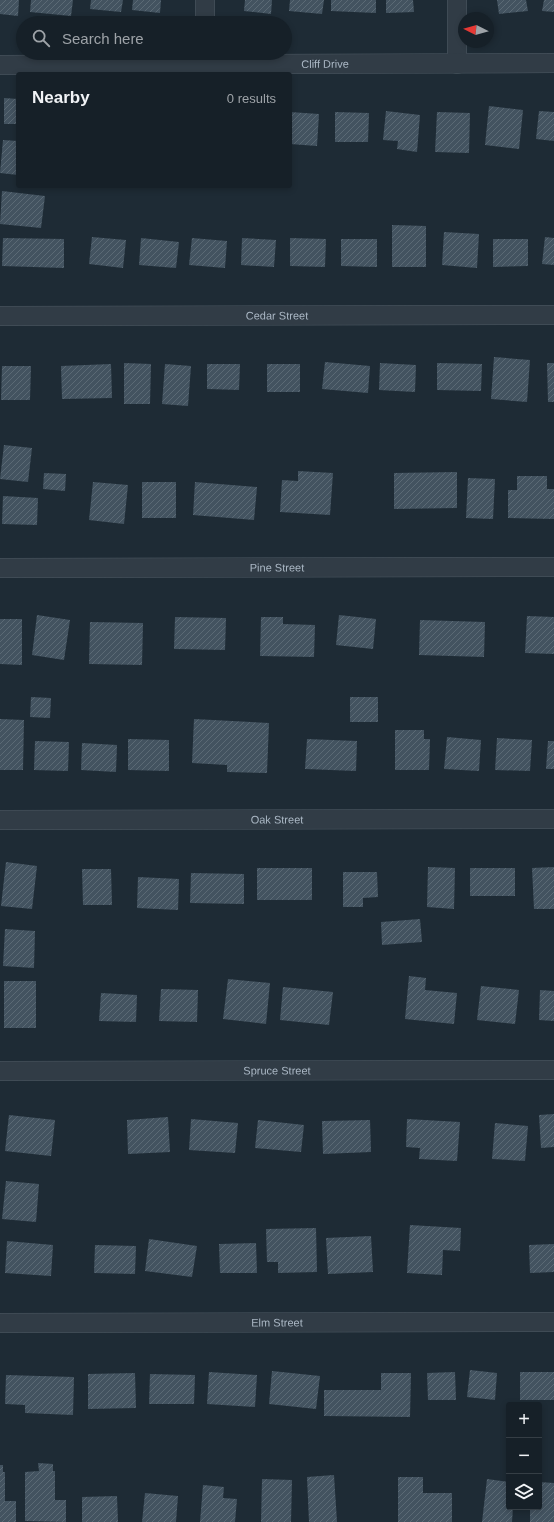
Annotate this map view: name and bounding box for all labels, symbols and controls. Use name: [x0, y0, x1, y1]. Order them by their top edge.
north arrow: [458, 12, 494, 48]
search box: [16, 16, 292, 60]
icon: search: [30, 27, 52, 49]
text: Search here: [62, 30, 144, 47]
street label: Cliff Drive: [301, 58, 349, 70]
text: Nearby: [32, 88, 90, 107]
text: 0 results: [227, 91, 276, 106]
street label: Cedar Street: [246, 309, 308, 322]
street label: Pine Street: [250, 561, 304, 574]
street label: Oak Street: [251, 813, 303, 826]
street label: Spruce Street: [243, 1064, 311, 1077]
street label: Elm Street: [251, 1316, 303, 1329]
map controls: [506, 1402, 542, 1510]
button: +: [506, 1402, 542, 1438]
button: −: [506, 1438, 542, 1474]
button: layers: [506, 1474, 542, 1510]

